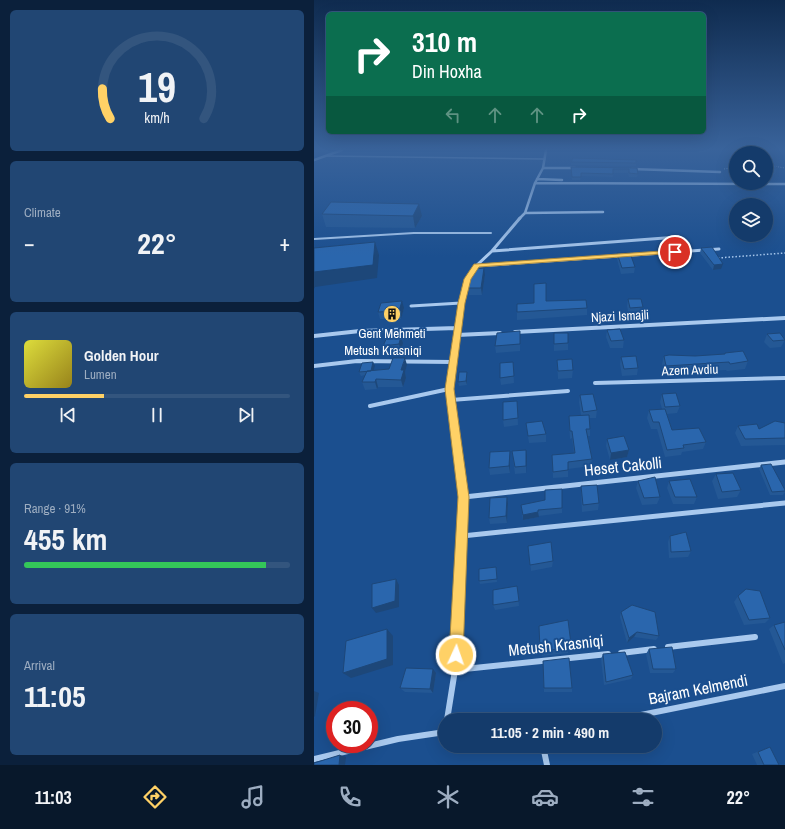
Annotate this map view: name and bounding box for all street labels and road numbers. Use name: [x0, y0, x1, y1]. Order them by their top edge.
street label: Njazi Ismajli: [591, 306, 649, 326]
street label: Metush Krasniqi: [344, 342, 422, 359]
street label: Azem Avdiu: [660, 361, 719, 380]
street label: Heset Cakolli: [583, 451, 663, 481]
street label: Metush Krasniqi: [507, 629, 605, 661]
street label: Bajram Kelmendi: [647, 669, 749, 709]

